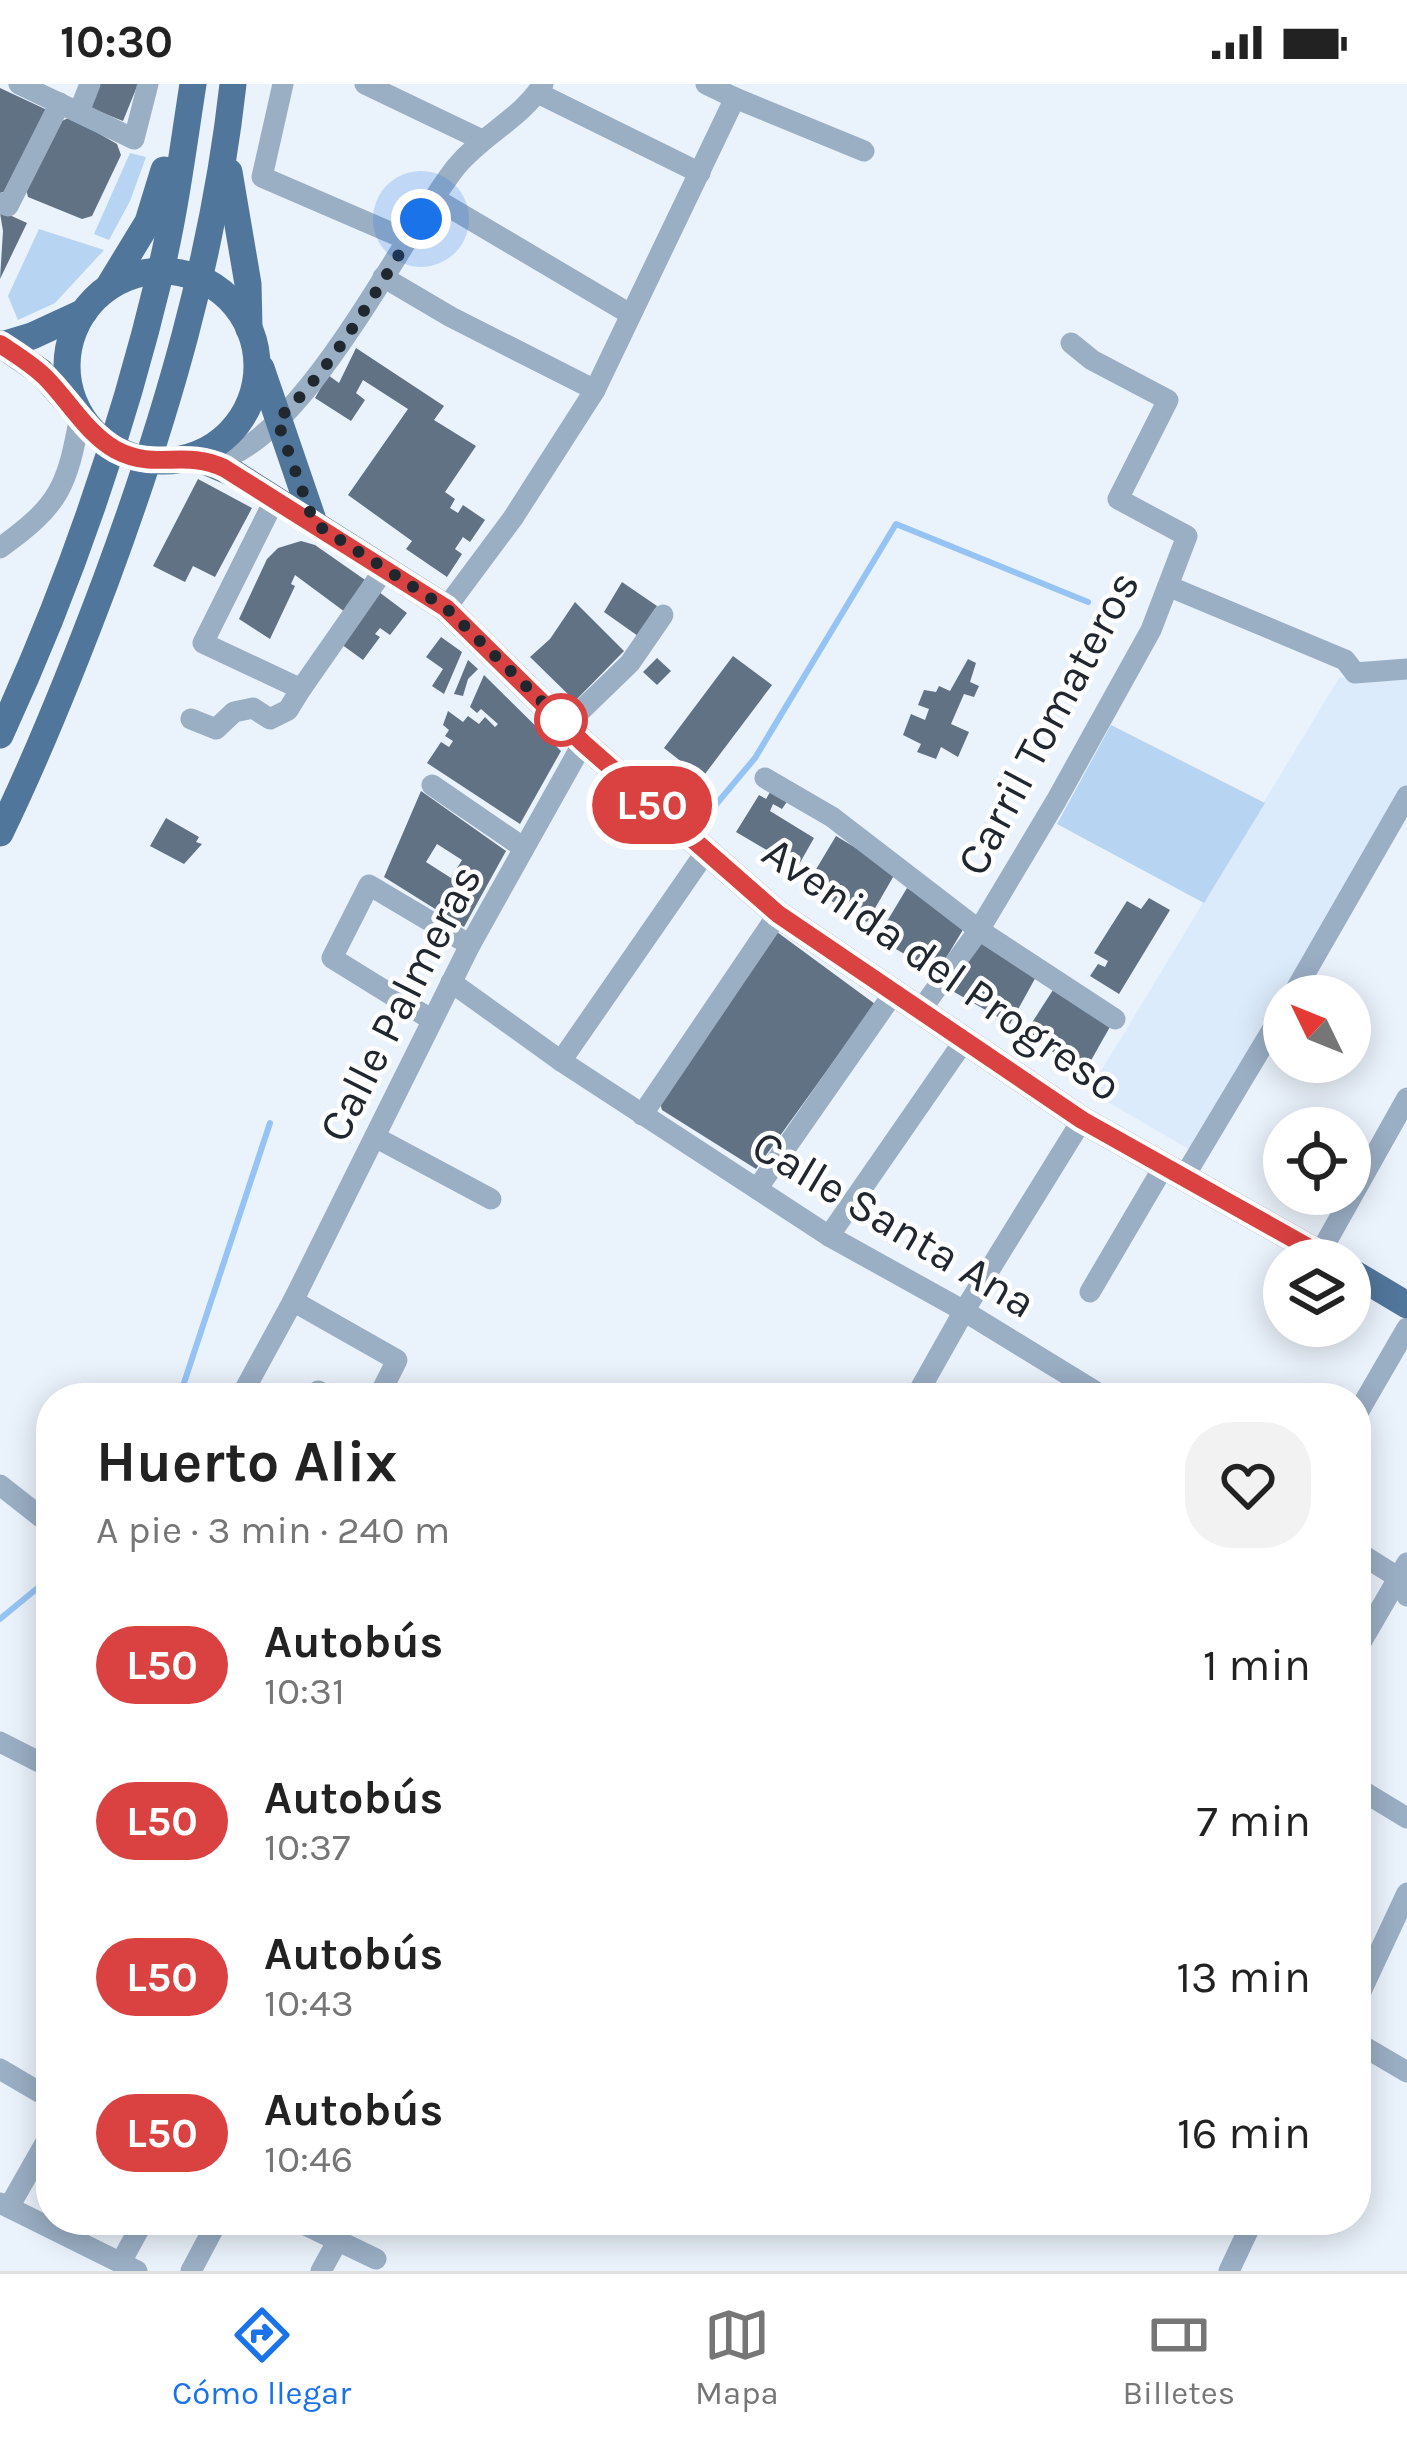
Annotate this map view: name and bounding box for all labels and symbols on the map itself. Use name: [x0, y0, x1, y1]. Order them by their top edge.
your location: [391, 189, 451, 249]
street label: Carril Tomateros: [946, 562, 1150, 884]
unlabelled marker: [536, 695, 586, 745]
line badge: L50: [583, 766, 721, 844]
street label: Avenida del Progreso: [752, 826, 1131, 1113]
street label: Calle Palmeras: [308, 856, 492, 1150]
north arrow: [1263, 975, 1371, 1083]
street label: Calle Santa Ana: [743, 1119, 1045, 1329]

